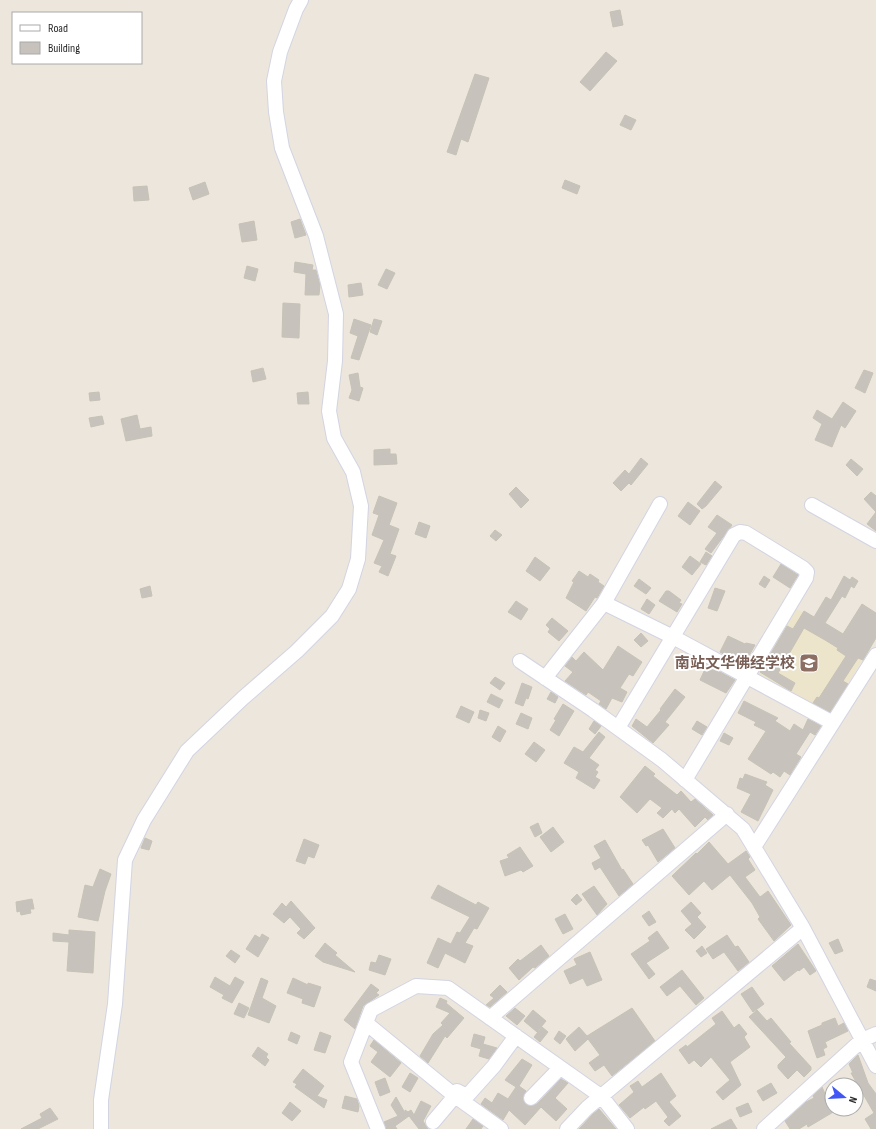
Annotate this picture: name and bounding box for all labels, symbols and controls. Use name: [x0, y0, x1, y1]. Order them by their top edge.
legend: [12, 12, 142, 64]
text: Road: [48, 21, 68, 36]
text: Building: [48, 41, 80, 56]
school or university icon: 南站文华佛经学校: [798, 652, 820, 674]
place label: 南站文华佛经学校: [675, 654, 795, 673]
north arrow: [824, 1077, 864, 1117]
text: N: [846, 1095, 860, 1105]

